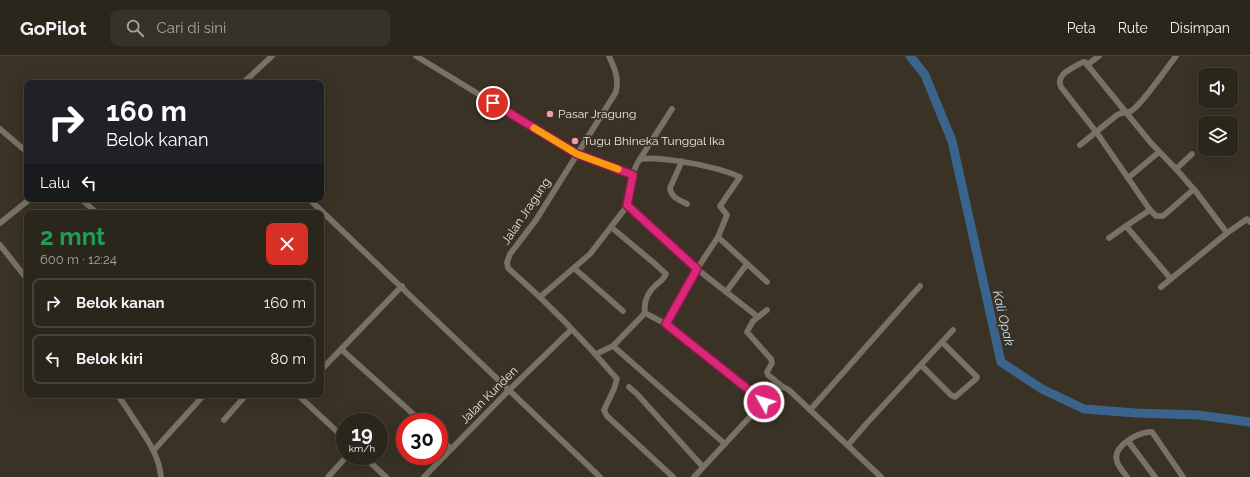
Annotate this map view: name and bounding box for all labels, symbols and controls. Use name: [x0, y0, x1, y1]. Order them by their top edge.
search box: [110, 10, 390, 46]
text: GoPilot: [20, 17, 86, 39]
icon: search: [124, 17, 146, 39]
text: Cari di sini: [156, 19, 226, 37]
text: Peta: [1067, 20, 1096, 36]
text: Rute: [1118, 20, 1148, 36]
text: Disimpan: [1170, 20, 1230, 36]
map controls: [1198, 68, 1238, 156]
button: sound: [1198, 68, 1238, 108]
pin: [476, 86, 510, 120]
icon: arrive: [482, 92, 504, 114]
text: 160 m: [106, 95, 187, 128]
icon: right: [40, 96, 92, 148]
place label: Pasar Jragung: [558, 107, 636, 121]
marker: Pasar Jragung: [545, 109, 555, 119]
button: layers: [1198, 116, 1238, 156]
text: Belok kanan: [106, 129, 208, 150]
place label: Tugu Bhineka Tunggal Ika: [583, 134, 725, 148]
marker: Tugu Bhineka Tunggal Ika: [570, 136, 580, 146]
icon: left: [78, 172, 100, 194]
text: Lalu: [40, 174, 70, 192]
street label: Jalan Jragung: [499, 175, 553, 247]
text: 2 mnt: [40, 222, 105, 251]
button: close: [266, 223, 308, 265]
text: 600 m · 12:24: [40, 252, 117, 267]
water label: Kali Opak: [990, 289, 1017, 347]
icon: right: [42, 292, 64, 314]
text: Belok kanan: [76, 294, 165, 312]
text: 160 m: [264, 294, 306, 312]
icon: left: [42, 348, 64, 370]
text: Belok kiri: [76, 350, 143, 368]
text: 80 m: [270, 350, 306, 368]
street label: Jalan Kunden: [457, 363, 521, 427]
position arrow: [743, 381, 785, 423]
speed limit sign: 30: [396, 413, 448, 465]
text: 19: [351, 422, 373, 446]
text: km/h: [349, 443, 375, 454]

